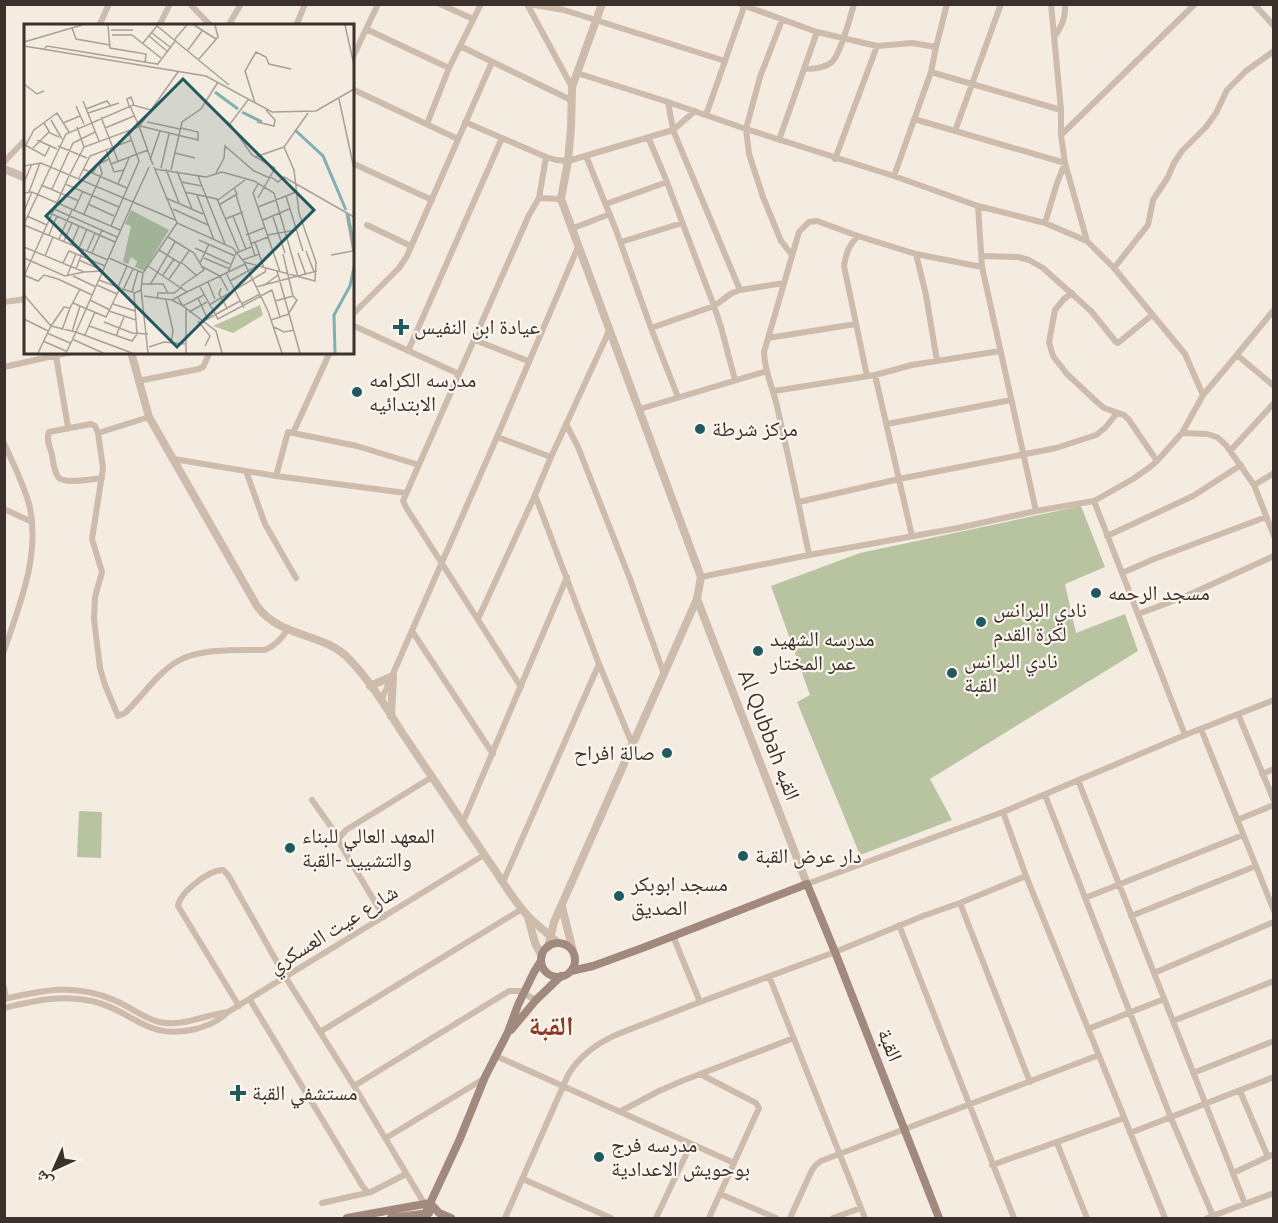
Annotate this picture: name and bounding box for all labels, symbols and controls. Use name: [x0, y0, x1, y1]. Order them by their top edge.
inset map: [24, 24, 354, 354]
place label: عيادة ابن النفيس: [414, 314, 540, 340]
marker: عيادة ابن النفيس: [392, 318, 410, 336]
place label: مدرسه الكرامه الابتدائيه: [369, 367, 476, 416]
marker: مدرسه الكرامه الابتدائيه: [350, 385, 364, 399]
place label: مركز شرطة: [712, 416, 798, 440]
marker: مركز شرطة: [693, 422, 707, 436]
place label: مسجد الرحمه: [1108, 580, 1210, 604]
marker: مسجد الرحمه: [1089, 586, 1103, 600]
place label: نادي البرانس لكرة القدم: [993, 597, 1087, 648]
marker: نادي البرانس لكرة القدم: [974, 615, 988, 629]
place label: مدرسه الشهيد عمر المختار: [769, 626, 875, 674]
marker: مدرسه الشهيد عمر المختار: [751, 644, 765, 658]
place label: نادي البرانس القبة: [964, 648, 1058, 697]
street label: Al Qubbah القبه: [733, 666, 806, 803]
marker: نادي البرانس القبة: [945, 666, 959, 680]
place label: صالة افراح: [574, 740, 655, 766]
marker: صالة افراح: [660, 746, 674, 760]
place label: المعهد العالي للبناء والتشييد -القبة: [302, 823, 435, 872]
marker: المعهد العالي للبناء والتشييد -القبة: [283, 841, 297, 855]
place label: دار عرض القبة: [755, 843, 862, 869]
marker: دار عرض القبة: [736, 849, 750, 863]
place label: مسجد ابوبكر الصديق: [630, 871, 728, 921]
street label: شارع عيت العسكري: [263, 879, 404, 982]
marker: مسجد ابوبكر الصديق: [612, 889, 626, 903]
district label: القبة: [528, 1010, 574, 1041]
street label: القبة: [873, 1025, 908, 1065]
place label: مستشفي القبة: [252, 1080, 358, 1109]
marker: مستشفي القبة: [229, 1084, 247, 1102]
place label: مدرسه فرج بوحويش الاعدادية: [611, 1132, 750, 1182]
north arrow: [24, 1139, 84, 1199]
marker: مدرسه فرج بوحويش الاعدادية: [592, 1150, 606, 1164]
text: ش: [31, 1167, 56, 1192]

